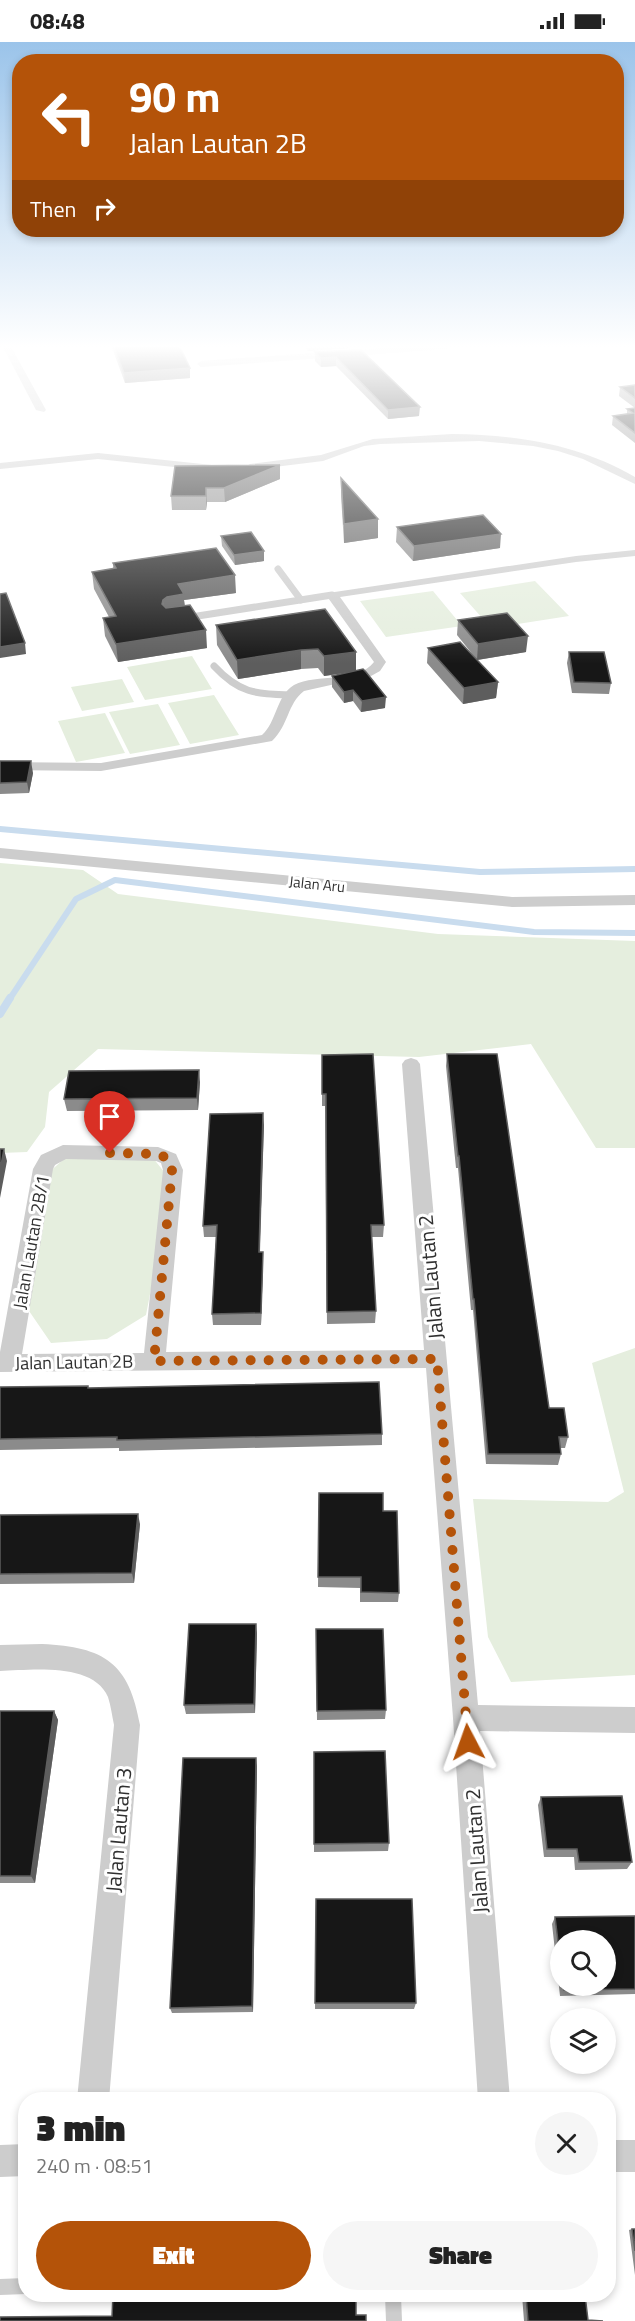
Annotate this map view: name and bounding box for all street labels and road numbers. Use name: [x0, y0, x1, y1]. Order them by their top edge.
street label: Jalan Aru: [288, 870, 346, 898]
street label: Jalan Lautan 2B/1: [6, 1173, 56, 1311]
street label: Jalan Lautan 2: [409, 1213, 451, 1341]
street label: Jalan Lautan 2B: [15, 1347, 133, 1377]
street label: Jalan Lautan 3: [97, 1766, 139, 1894]
street label: Jalan Lautan 2: [456, 1787, 496, 1915]

